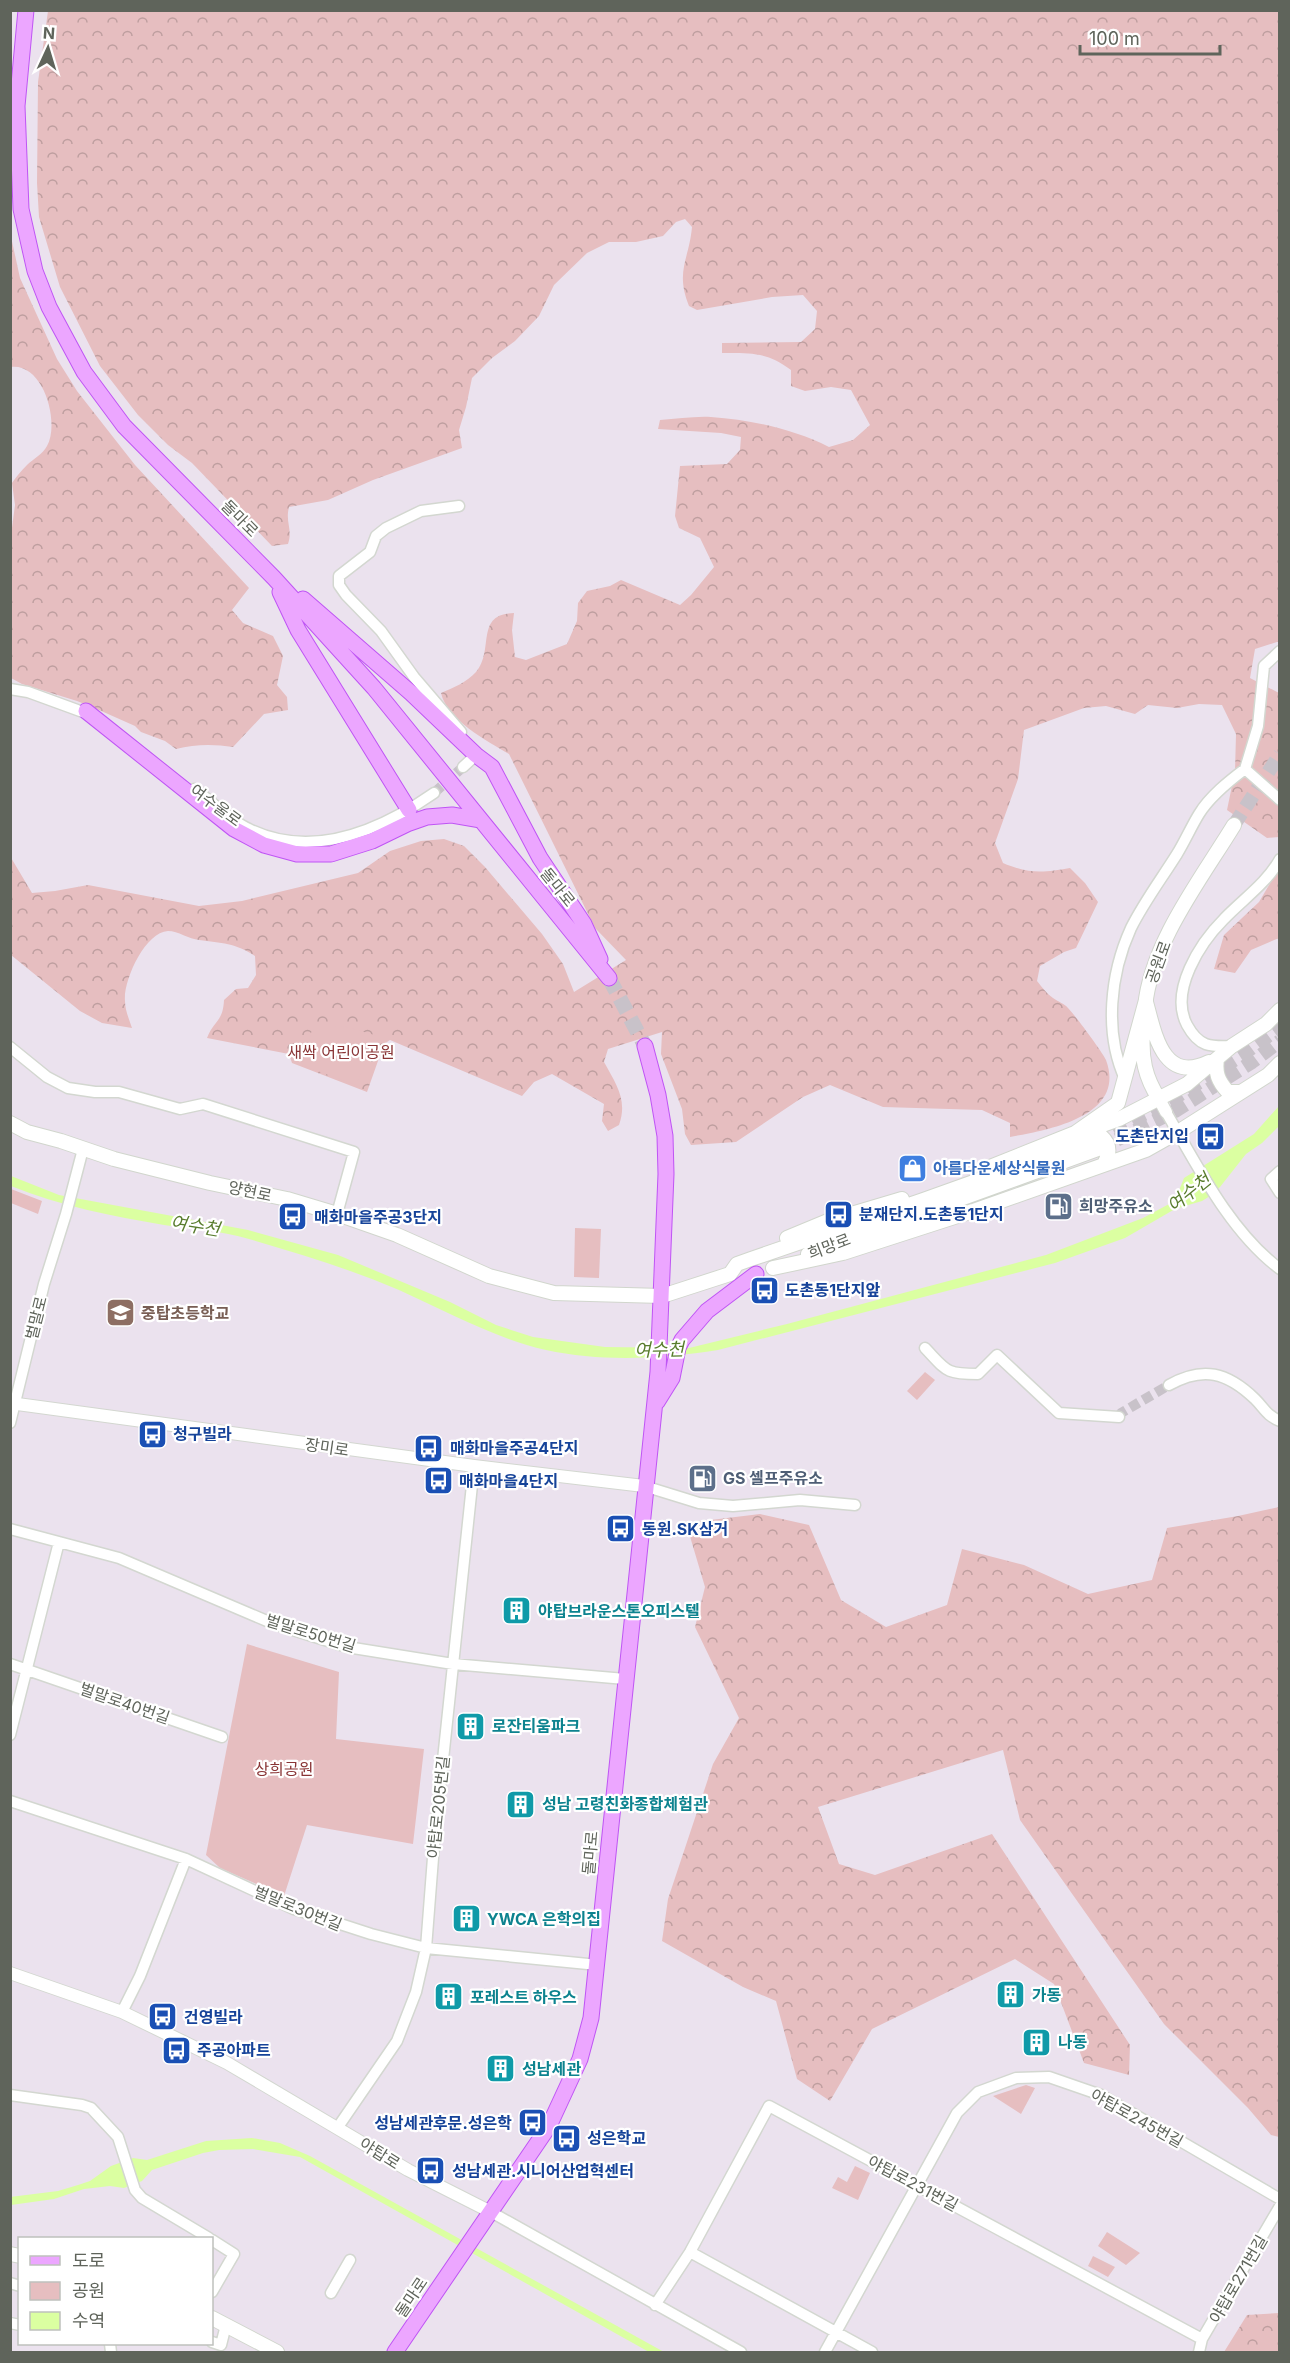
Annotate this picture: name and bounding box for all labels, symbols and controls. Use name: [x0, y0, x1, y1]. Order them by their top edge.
north arrow: [18, 18, 78, 78]
scale bar: [1080, 18, 1220, 56]
text: N: [42, 23, 56, 43]
text: 100 m: [1089, 28, 1140, 49]
street label: 돌마로: [217, 495, 263, 541]
street label: 여수울로: [186, 780, 246, 831]
street label: 돌마로: [536, 864, 580, 911]
street label: 공원로: [1141, 938, 1175, 986]
park label: 새싹 어린이공원: [287, 1042, 395, 1062]
bus stop icon: 도촌단지입: [1194, 1120, 1226, 1152]
place label: 도촌단지입: [1115, 1126, 1189, 1146]
shop icon: 아름다운세상식물원: [896, 1152, 928, 1184]
place label: 아름다운세상식물원: [933, 1158, 1065, 1178]
water label: 여수천: [1163, 1167, 1216, 1216]
street label: 양현로: [226, 1177, 274, 1205]
fuel station icon: 희망주유소: [1042, 1190, 1074, 1222]
place label: 희망주유소: [1079, 1196, 1153, 1216]
bus stop icon: 분재단지.도촌동1단지: [822, 1198, 854, 1230]
bus stop icon: 매화마을주공3단지: [277, 1201, 309, 1233]
place label: 분재단지.도촌동1단지: [859, 1204, 1004, 1224]
place label: 매화마을주공3단지: [314, 1207, 442, 1227]
water label: 여수천: [169, 1211, 224, 1240]
street label: 희망로: [805, 1229, 853, 1263]
bus stop icon: 도촌동1단지앞: [748, 1274, 780, 1306]
place label: 도촌동1단지앞: [785, 1280, 880, 1300]
street label: 벌말로: [21, 1294, 51, 1342]
school or university icon: 중탑초등학교: [104, 1297, 136, 1329]
place label: 중탑초등학교: [141, 1303, 230, 1323]
water label: 여수천: [634, 1339, 686, 1360]
bus stop icon: 청구빌라: [136, 1418, 168, 1450]
place label: 청구빌라: [173, 1424, 232, 1444]
bus stop icon: 매화마을주공4단지: [413, 1432, 445, 1464]
street label: 장미로: [304, 1434, 351, 1460]
place label: 매화마을주공4단지: [450, 1438, 579, 1458]
fuel station icon: GS 셀프주유소: [686, 1462, 718, 1494]
bus stop icon: 매화마을4단지: [422, 1465, 454, 1497]
place label: GS 셀프주유소: [723, 1468, 823, 1488]
place label: 매화마을4단지: [459, 1471, 558, 1491]
bus stop icon: 동원.SK삼거: [605, 1513, 637, 1545]
place label: 동원.SK삼거: [642, 1519, 728, 1539]
building icon: 야탑브라운스톤오피스텔: [501, 1595, 533, 1627]
place label: 야탑브라운스톤오피스텔: [538, 1601, 700, 1621]
street label: 벌말로50번길: [263, 1610, 359, 1656]
street label: 벌말로40번길: [77, 1678, 173, 1728]
building icon: 로잔티움파크: [455, 1710, 487, 1742]
place label: 로잔티움파크: [492, 1716, 581, 1736]
street label: 야탑로205번길: [423, 1755, 453, 1859]
park label: 상희공원: [255, 1759, 313, 1779]
building icon: 성남 고령친화종합체험관: [505, 1788, 537, 1820]
place label: 성남 고령친화종합체험관: [542, 1794, 708, 1814]
street label: 돌마로: [578, 1830, 602, 1876]
street label: 벌말로30번길: [251, 1881, 345, 1935]
building icon: YWCA 은학의집: [450, 1903, 482, 1935]
place label: YWCA 은학의집: [487, 1909, 601, 1929]
building icon: 가동: [995, 1979, 1027, 2011]
building icon: 포레스트 하우스: [433, 1981, 465, 2013]
place label: 가동: [1032, 1985, 1061, 2005]
place label: 포레스트 하우스: [470, 1987, 577, 2007]
bus stop icon: 건영빌라: [147, 2001, 179, 2033]
place label: 건영빌라: [184, 2007, 243, 2027]
building icon: 나동: [1021, 2026, 1053, 2058]
place label: 나동: [1058, 2032, 1087, 2052]
bus stop icon: 주공아파트: [160, 2034, 192, 2066]
place label: 주공아파트: [197, 2040, 271, 2060]
building icon: 성남세관: [485, 2053, 517, 2085]
place label: 성남세관: [522, 2059, 581, 2079]
street label: 야탑로245번길: [1087, 2084, 1187, 2152]
bus stop icon: 성남세관후문.성은학: [517, 2107, 549, 2139]
place label: 성남세관후문.성은학: [374, 2113, 512, 2133]
bus stop icon: 성은학교: [550, 2122, 582, 2154]
place label: 성은학교: [587, 2128, 646, 2148]
street label: 야탑로: [356, 2133, 404, 2173]
street label: 야탑로231번길: [864, 2151, 962, 2215]
bus stop icon: 성남세관.시니어산업혁센터: [415, 2155, 447, 2187]
place label: 성남세관.시니어산업혁센터: [452, 2161, 634, 2181]
street label: 야탑로271번길: [1205, 2231, 1271, 2327]
legend: [18, 2237, 213, 2345]
text: 도로: [72, 2250, 105, 2271]
street label: 돌마로: [390, 2273, 432, 2321]
text: 공원: [72, 2280, 105, 2301]
text: 수역: [72, 2310, 105, 2331]

